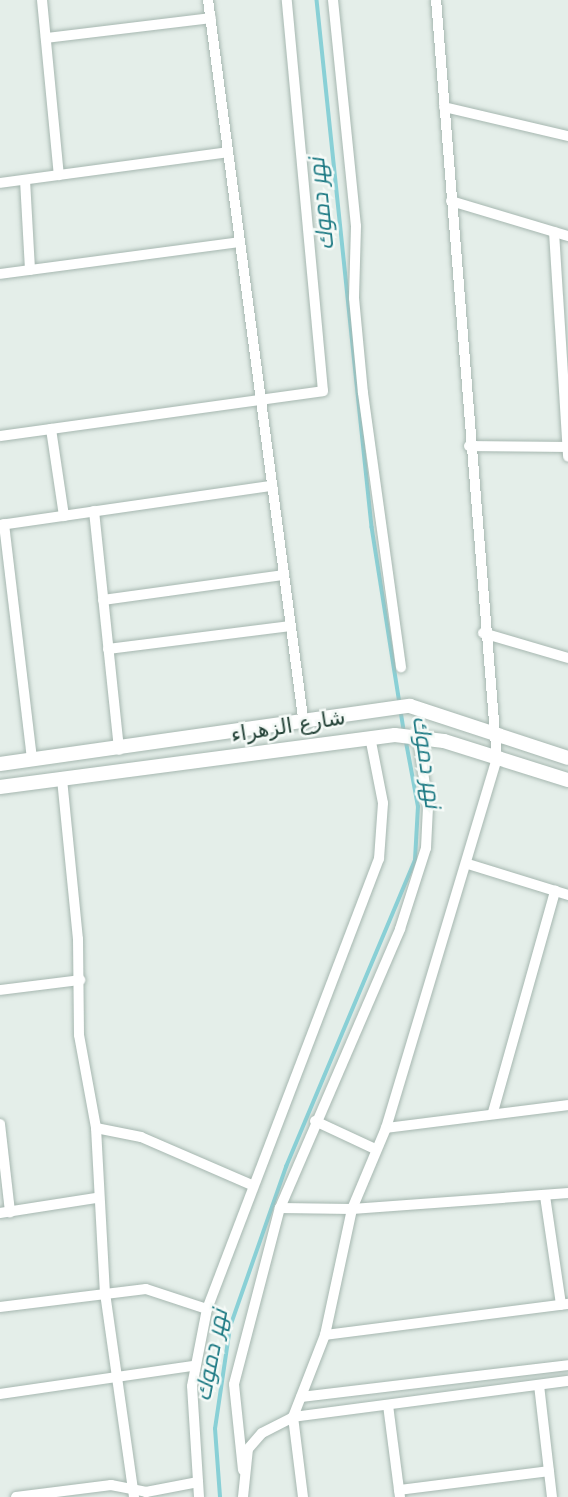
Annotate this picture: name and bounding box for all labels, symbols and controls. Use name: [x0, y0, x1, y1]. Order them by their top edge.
water label: نهر دموك: [302, 156, 340, 252]
street label: شارع الزهراء: [229, 705, 347, 747]
water label: نهر دموك: [407, 714, 447, 810]
water label: نهر دموك: [189, 1307, 233, 1403]

